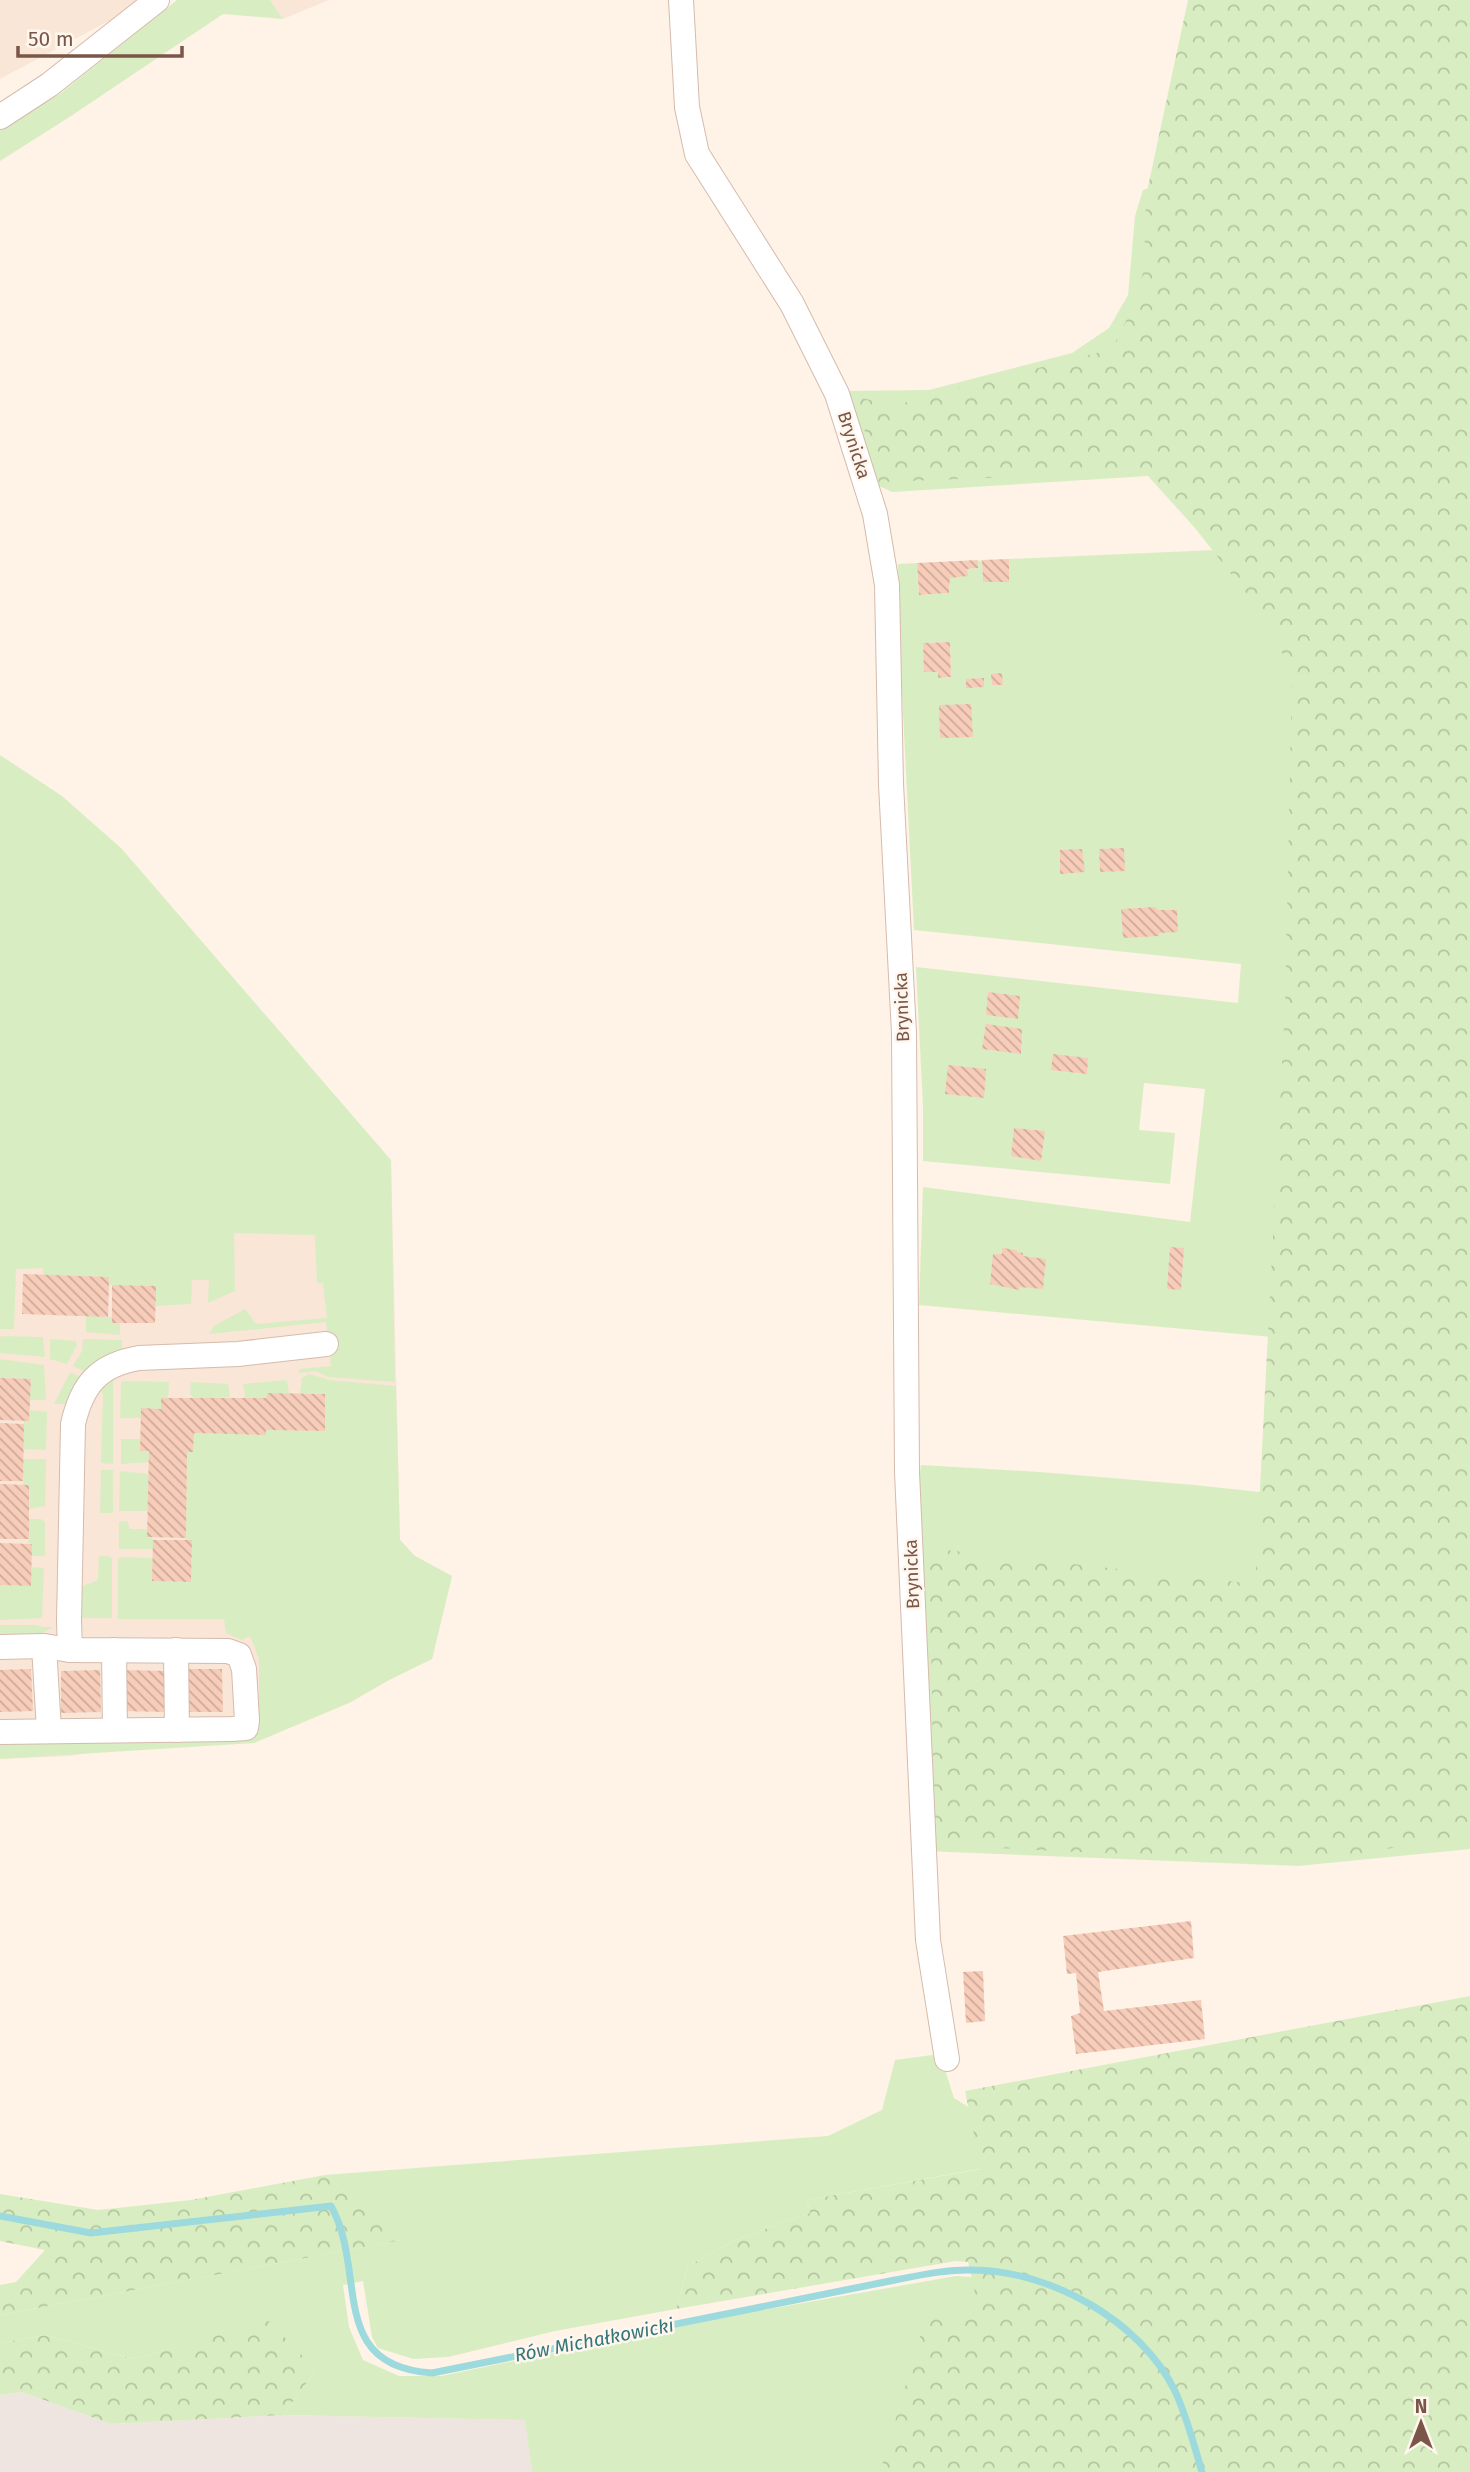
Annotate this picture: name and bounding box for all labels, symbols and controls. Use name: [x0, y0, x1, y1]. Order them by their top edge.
scale bar: [18, 14, 182, 58]
text: 50 m: [28, 26, 74, 52]
street label: Brynicka: [833, 408, 875, 482]
street label: Brynicka: [890, 972, 914, 1042]
street label: Brynicka: [900, 1539, 924, 1609]
water label: Rów Michałkowicki: [512, 2313, 676, 2367]
north arrow: [1386, 2388, 1456, 2458]
text: N: [1415, 2395, 1427, 2418]

